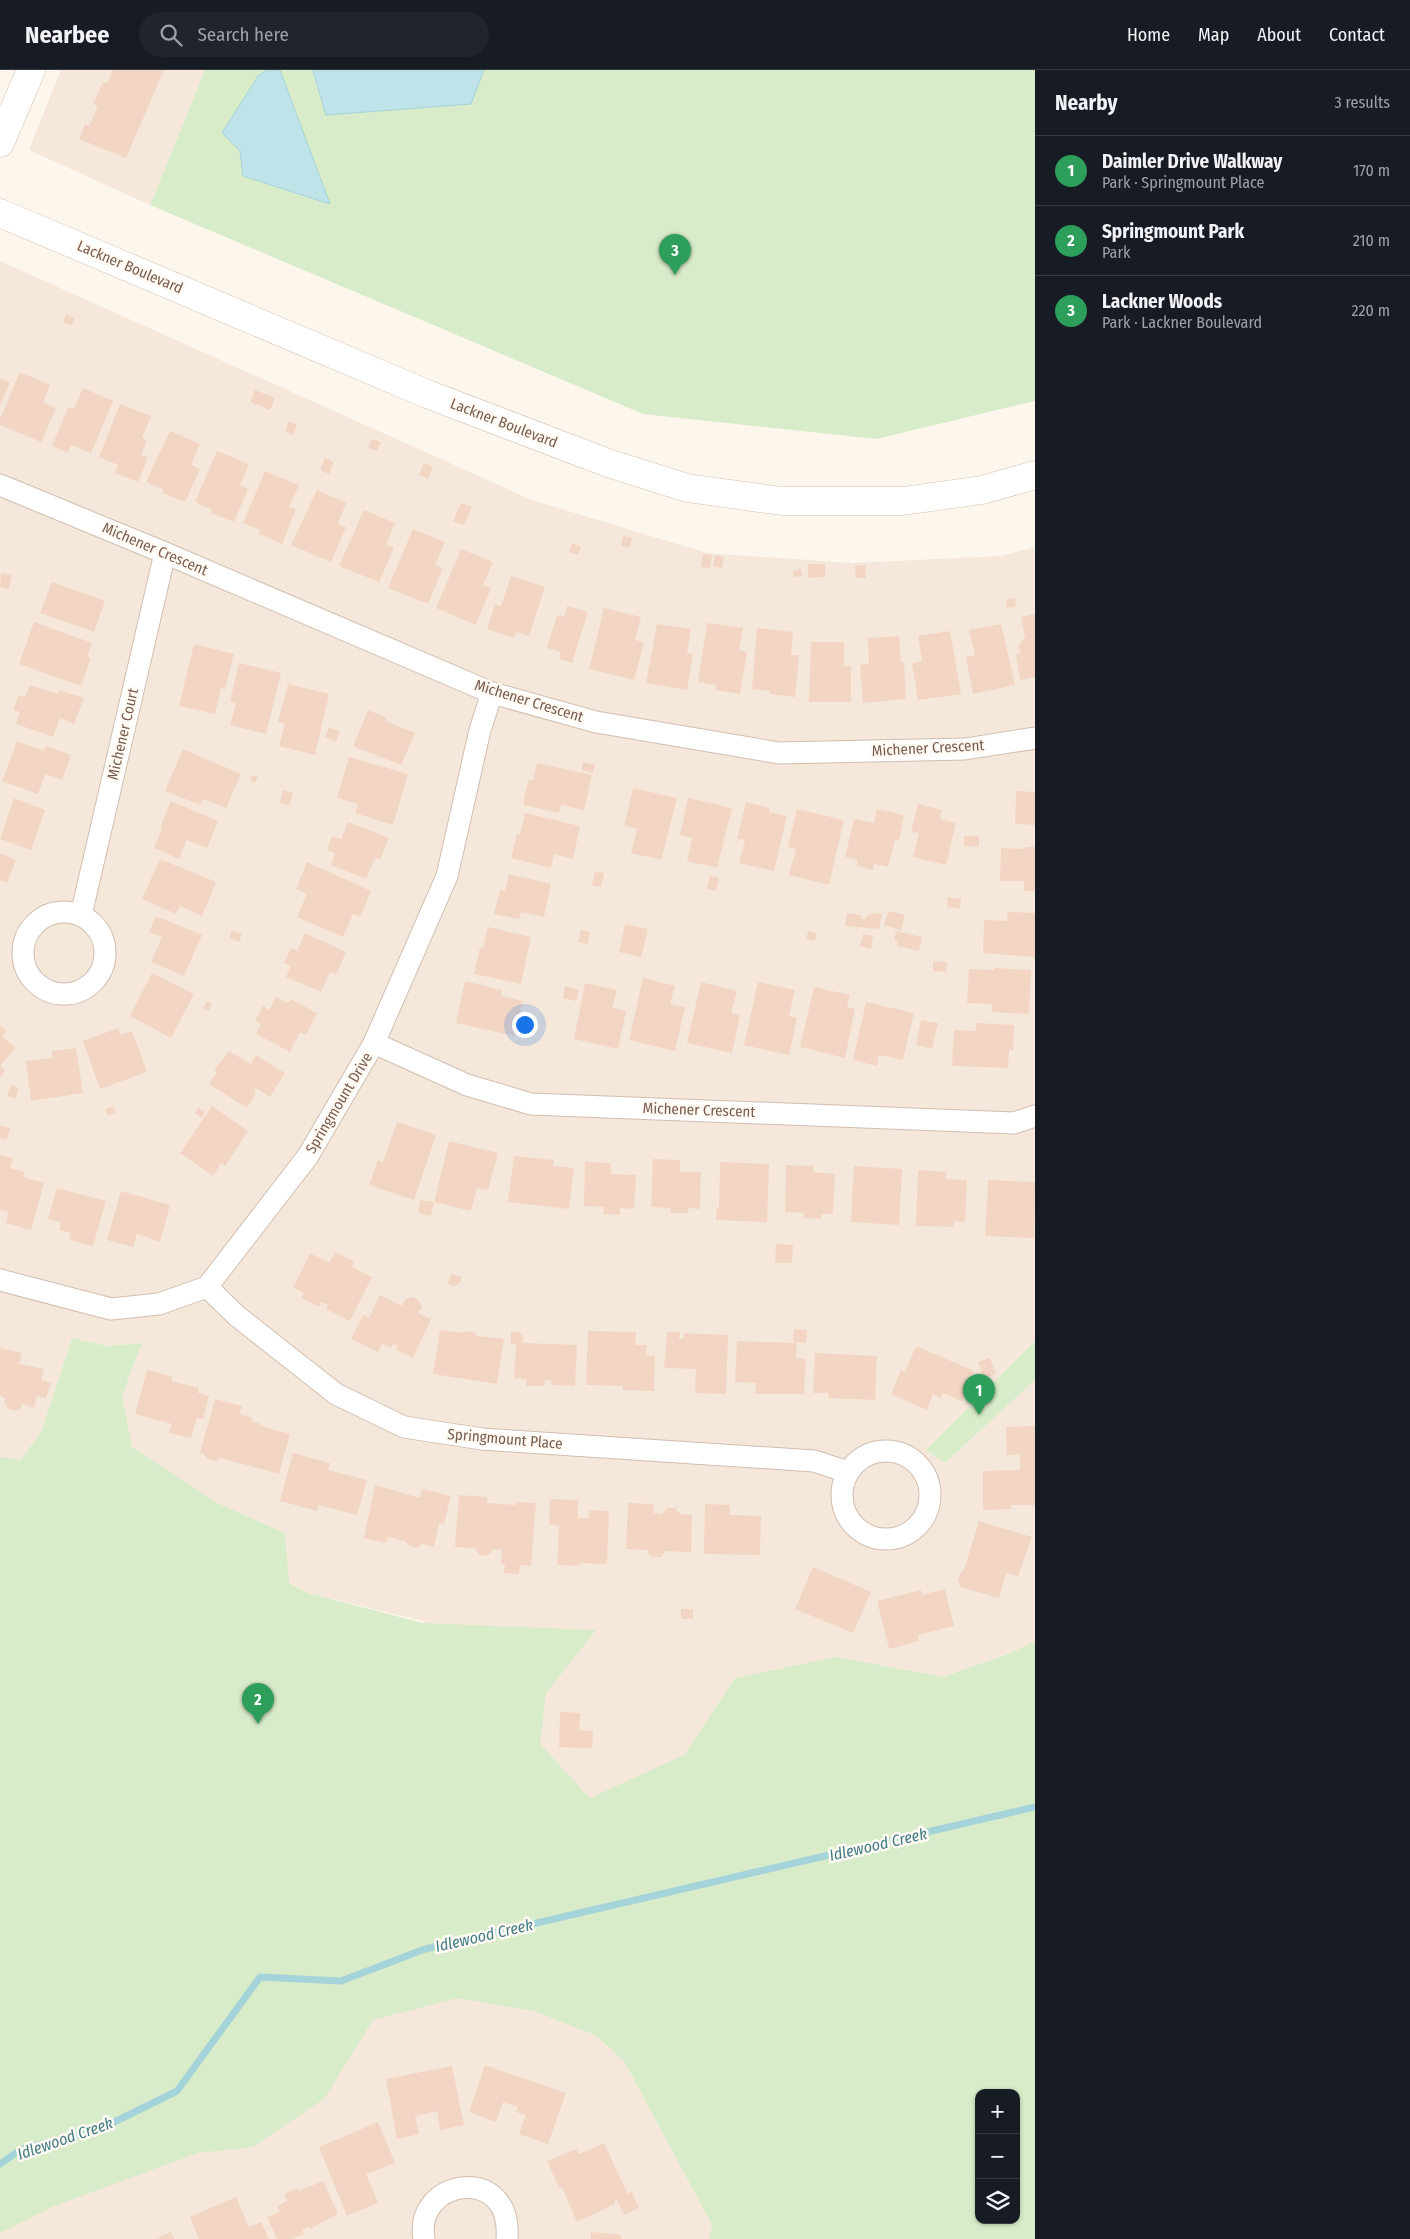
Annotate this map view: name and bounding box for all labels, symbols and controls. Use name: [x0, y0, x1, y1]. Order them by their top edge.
search box: [139, 12, 489, 57]
text: Nearbee: [25, 21, 109, 49]
icon: search: [157, 21, 185, 49]
text: Search here: [197, 23, 289, 46]
text: Home: [1127, 24, 1170, 46]
text: Map: [1198, 24, 1229, 46]
text: About: [1257, 24, 1301, 46]
text: Contact: [1329, 24, 1385, 46]
text: Nearby: [1055, 90, 1117, 116]
text: 3 results: [1334, 93, 1390, 112]
text: Daimler Drive Walkway: [1102, 150, 1282, 173]
text: 1: [1068, 161, 1074, 180]
text: 170 m: [1353, 161, 1390, 180]
text: Park · Springmount Place: [1102, 173, 1265, 192]
text: Springmount Park: [1102, 220, 1244, 243]
text: 2: [1067, 231, 1075, 250]
text: 210 m: [1353, 231, 1390, 250]
pin: 3: [659, 234, 691, 275]
street label: Lackner Boulevard: [74, 237, 186, 297]
text: Park: [1102, 243, 1130, 262]
text: Lackner Woods: [1102, 290, 1222, 313]
text: 3: [1067, 301, 1075, 320]
text: 220 m: [1351, 301, 1390, 320]
text: Park · Lackner Boulevard: [1102, 313, 1262, 332]
street label: Lackner Boulevard: [448, 394, 560, 452]
street label: Michener Crescent: [100, 519, 210, 579]
street label: Michener Crescent: [473, 676, 586, 726]
street label: Michener Court: [104, 686, 142, 782]
street label: Michener Crescent: [871, 736, 985, 760]
your location: [512, 1012, 538, 1038]
street label: Springmount Drive: [302, 1049, 376, 1157]
street label: Michener Crescent: [642, 1099, 756, 1121]
pin: 1: [963, 1374, 995, 1415]
street label: Springmount Place: [447, 1425, 563, 1453]
pin: 2: [242, 1683, 274, 1724]
water label: Idlewood Creek: [827, 1824, 929, 1865]
water label: Idlewood Creek: [433, 1915, 535, 1956]
map controls: [975, 2089, 1020, 2224]
button: +: [975, 2089, 1020, 2134]
water label: Idlewood Creek: [15, 2113, 115, 2164]
button: −: [975, 2134, 1020, 2179]
button: layers: [975, 2179, 1020, 2224]

